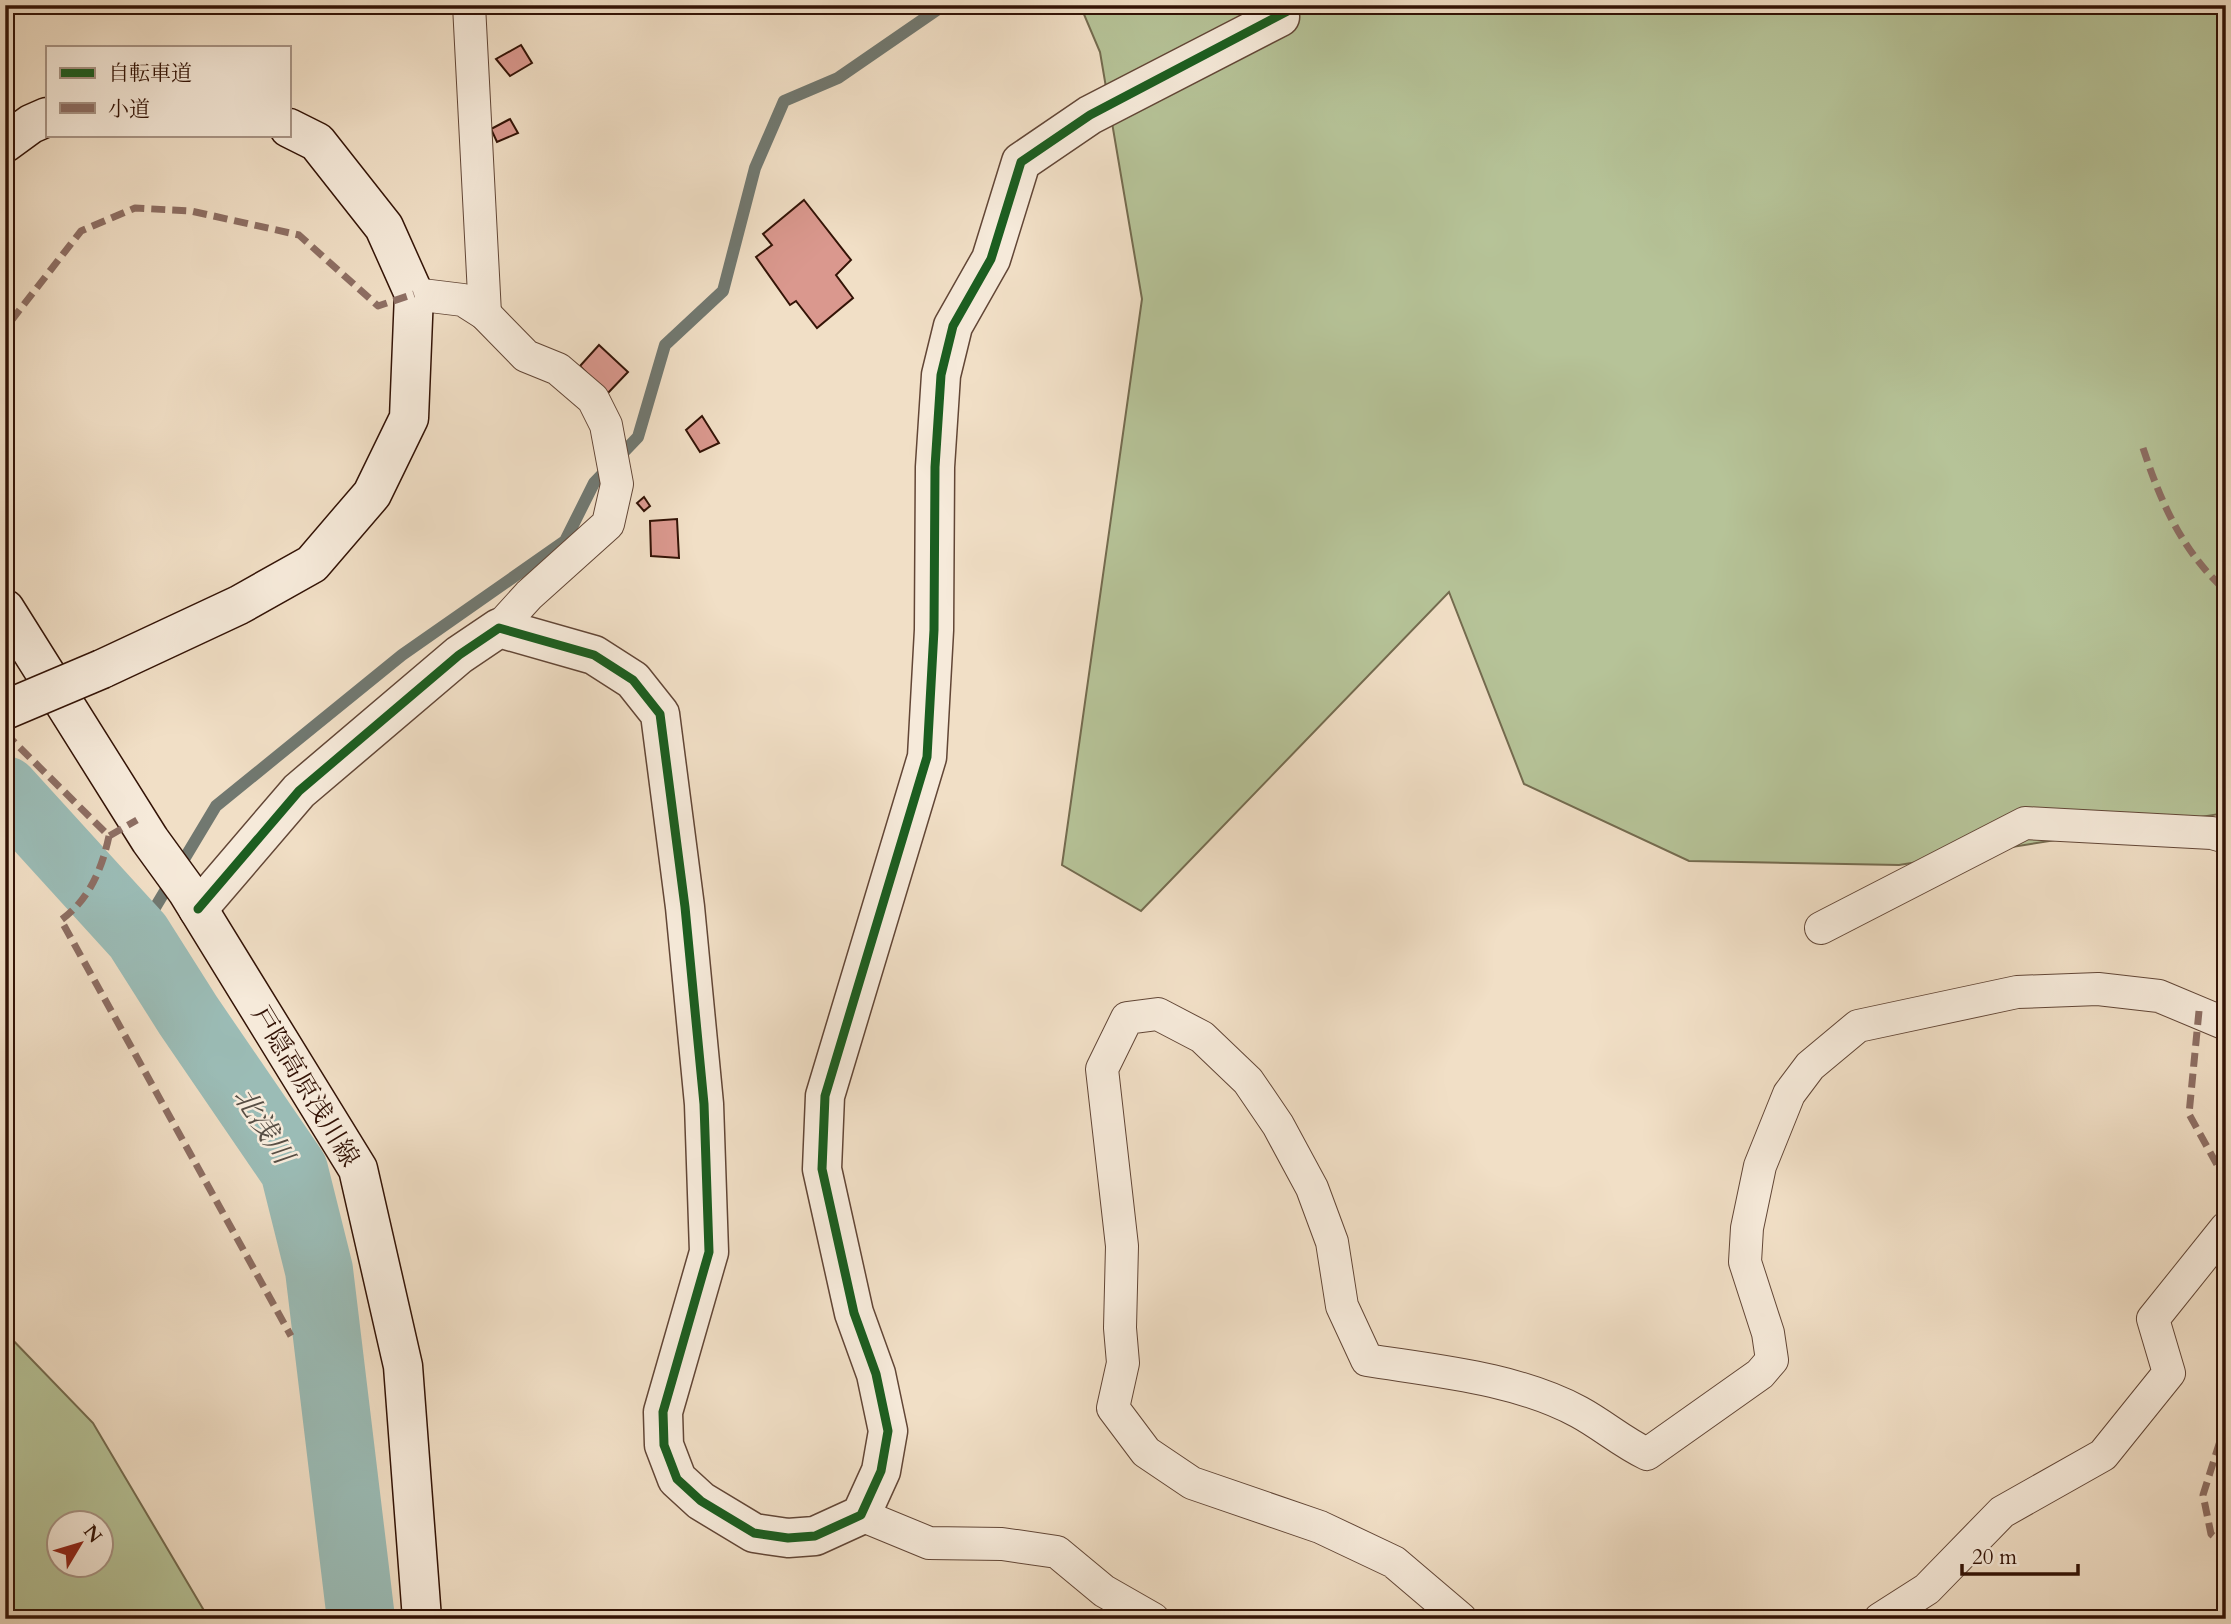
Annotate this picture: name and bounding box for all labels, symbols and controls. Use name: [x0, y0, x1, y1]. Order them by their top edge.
legend: [46, 46, 290, 136]
text: 自転車道: [108, 59, 192, 88]
text: 小道: [108, 95, 150, 124]
street label: 戸隠高原浅川線: [244, 999, 367, 1173]
water label: 北浅川: [224, 1080, 304, 1174]
north arrow: [46, 1508, 116, 1578]
text: N: [77, 1520, 108, 1549]
scale bar: [1962, 1533, 2077, 1577]
text: 20 m: [1972, 1543, 2017, 1572]

